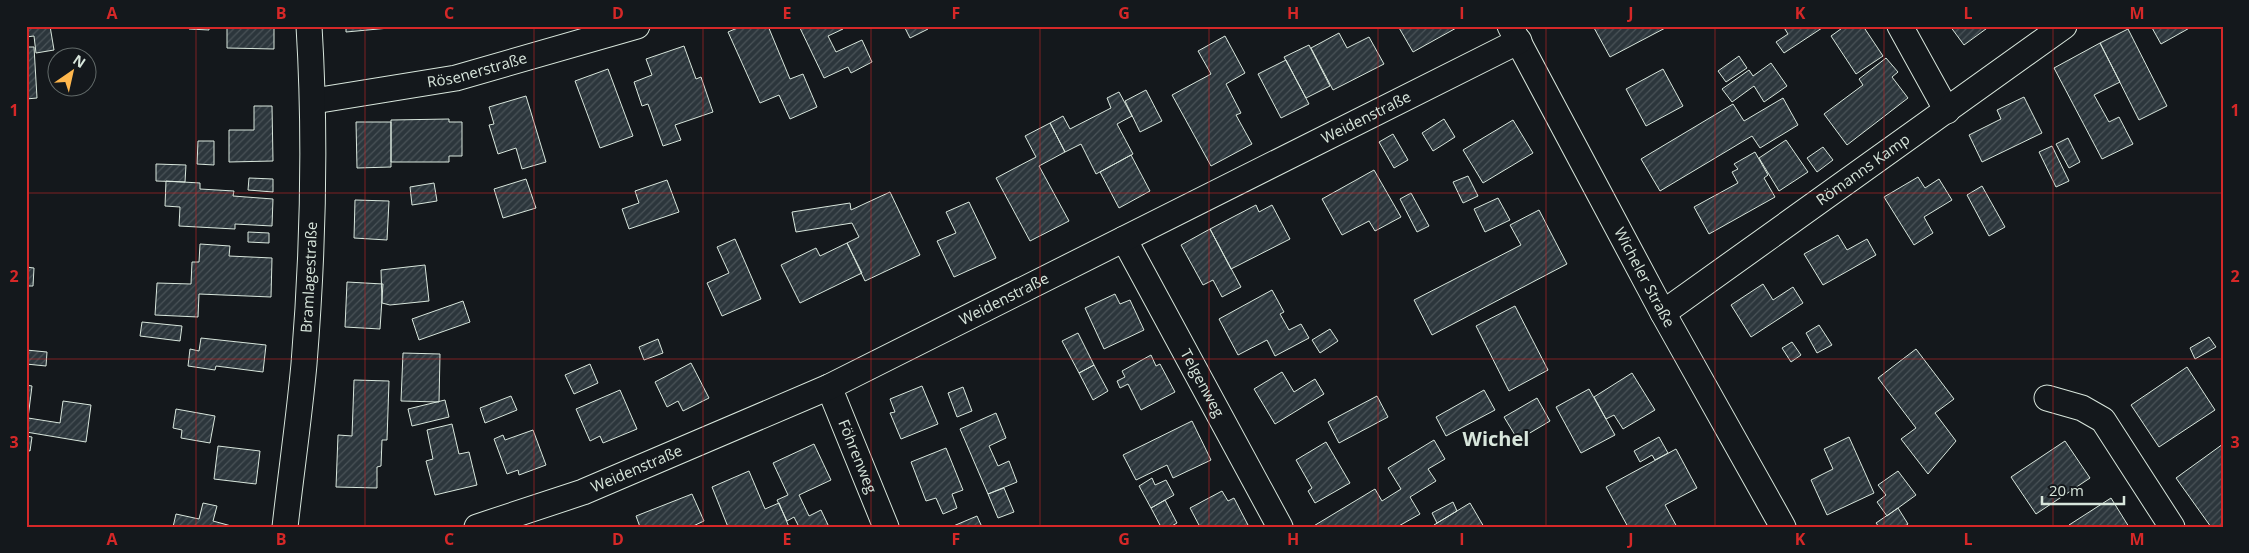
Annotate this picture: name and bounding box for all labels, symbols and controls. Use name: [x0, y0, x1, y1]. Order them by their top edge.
text: A: [106, 2, 118, 24]
text: B: [276, 2, 286, 24]
text: C: [444, 2, 454, 24]
text: D: [612, 2, 624, 24]
text: E: [783, 2, 792, 24]
text: F: [952, 2, 960, 24]
text: G: [1118, 2, 1130, 24]
text: H: [1287, 2, 1299, 24]
text: I: [1459, 2, 1465, 24]
text: J: [1626, 2, 1634, 24]
text: K: [1795, 2, 1806, 24]
text: L: [1963, 2, 1973, 24]
text: M: [2129, 2, 2145, 24]
street label: Rösenerstraße: [426, 47, 529, 92]
north arrow: [48, 48, 98, 98]
text: N: [70, 50, 90, 72]
street label: Weidenstraße: [1318, 86, 1414, 148]
text: 1: [9, 99, 19, 121]
text: 1: [2230, 99, 2240, 121]
street label: Römanns Kamp: [1812, 129, 1913, 209]
street label: Bramlagestraße: [295, 221, 321, 334]
street label: Wicheler Straße: [1610, 224, 1680, 331]
text: 2: [9, 265, 19, 287]
text: 2: [2230, 265, 2240, 287]
street label: Weidenstraße: [956, 267, 1052, 329]
street label: Telgenweg: [1176, 345, 1230, 420]
street label: Föhrenweg: [834, 416, 882, 496]
district label: Wichel: [1463, 425, 1529, 452]
text: 3: [9, 431, 19, 453]
text: 3: [2230, 431, 2240, 453]
street label: Weidenstraße: [587, 440, 685, 497]
scale bar: [2042, 473, 2124, 505]
text: 20 m: [2049, 480, 2084, 500]
text: A: [106, 528, 118, 550]
text: B: [276, 528, 286, 550]
text: C: [444, 528, 454, 550]
text: D: [612, 528, 624, 550]
text: E: [783, 528, 792, 550]
text: F: [952, 528, 960, 550]
text: G: [1118, 528, 1130, 550]
text: H: [1287, 528, 1299, 550]
text: I: [1459, 528, 1465, 550]
text: J: [1626, 528, 1634, 550]
text: K: [1795, 528, 1806, 550]
text: L: [1963, 528, 1973, 550]
text: M: [2129, 528, 2145, 550]

